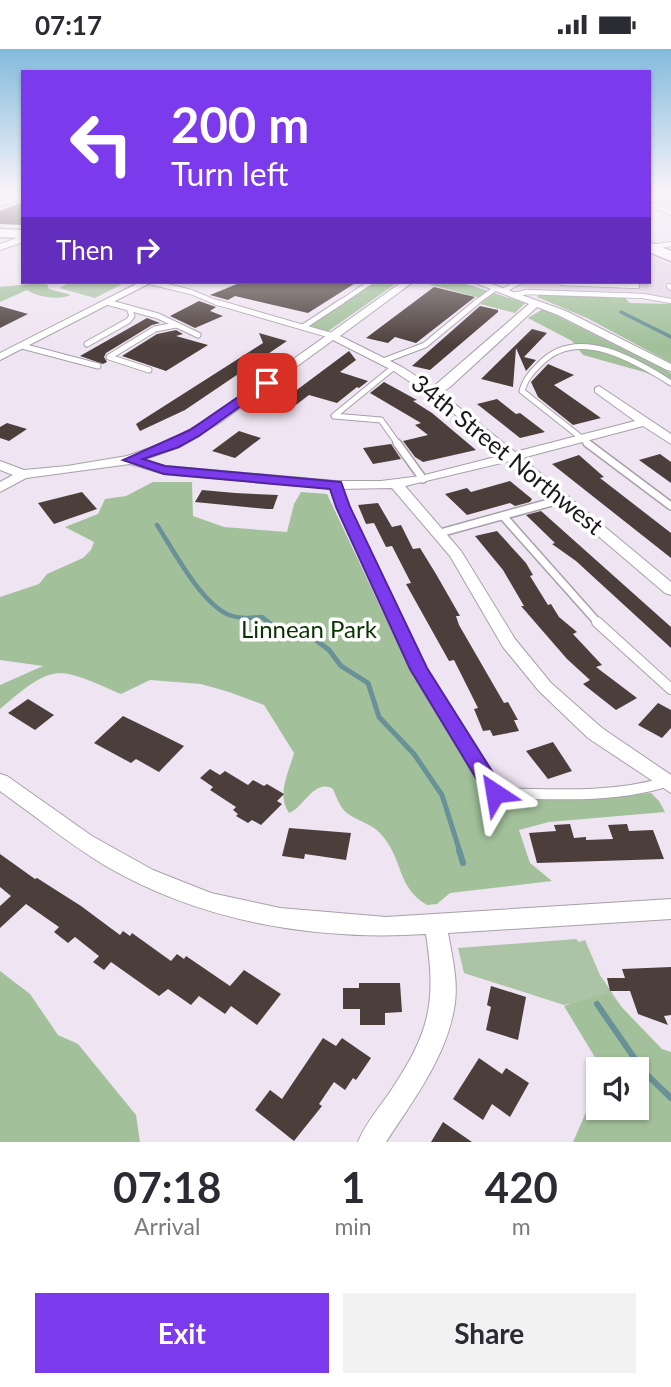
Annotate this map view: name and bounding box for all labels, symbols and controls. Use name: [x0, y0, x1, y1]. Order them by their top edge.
text: 07:17: [35, 9, 102, 41]
text: 200 m: [171, 95, 309, 153]
icon: left: [56, 98, 147, 189]
text: Turn left: [171, 154, 288, 193]
icon: right: [128, 231, 166, 269]
text: Then: [56, 234, 114, 266]
pin: [237, 353, 297, 413]
icon: arrive: [248, 364, 286, 402]
street label: 34th Street Northwest: [406, 368, 610, 540]
park label: Linnean Park: [241, 614, 378, 643]
position arrow: [458, 756, 532, 830]
map controls: [586, 1057, 649, 1120]
button: sound: [586, 1057, 649, 1120]
text: 07:18: [113, 1162, 221, 1212]
text: 1: [341, 1162, 365, 1212]
text: 420: [485, 1162, 558, 1212]
text: Arrival: [134, 1212, 200, 1240]
text: min: [334, 1212, 372, 1240]
text: m: [512, 1212, 531, 1240]
button: Exit: [35, 1293, 329, 1373]
button: Share: [343, 1293, 636, 1373]

